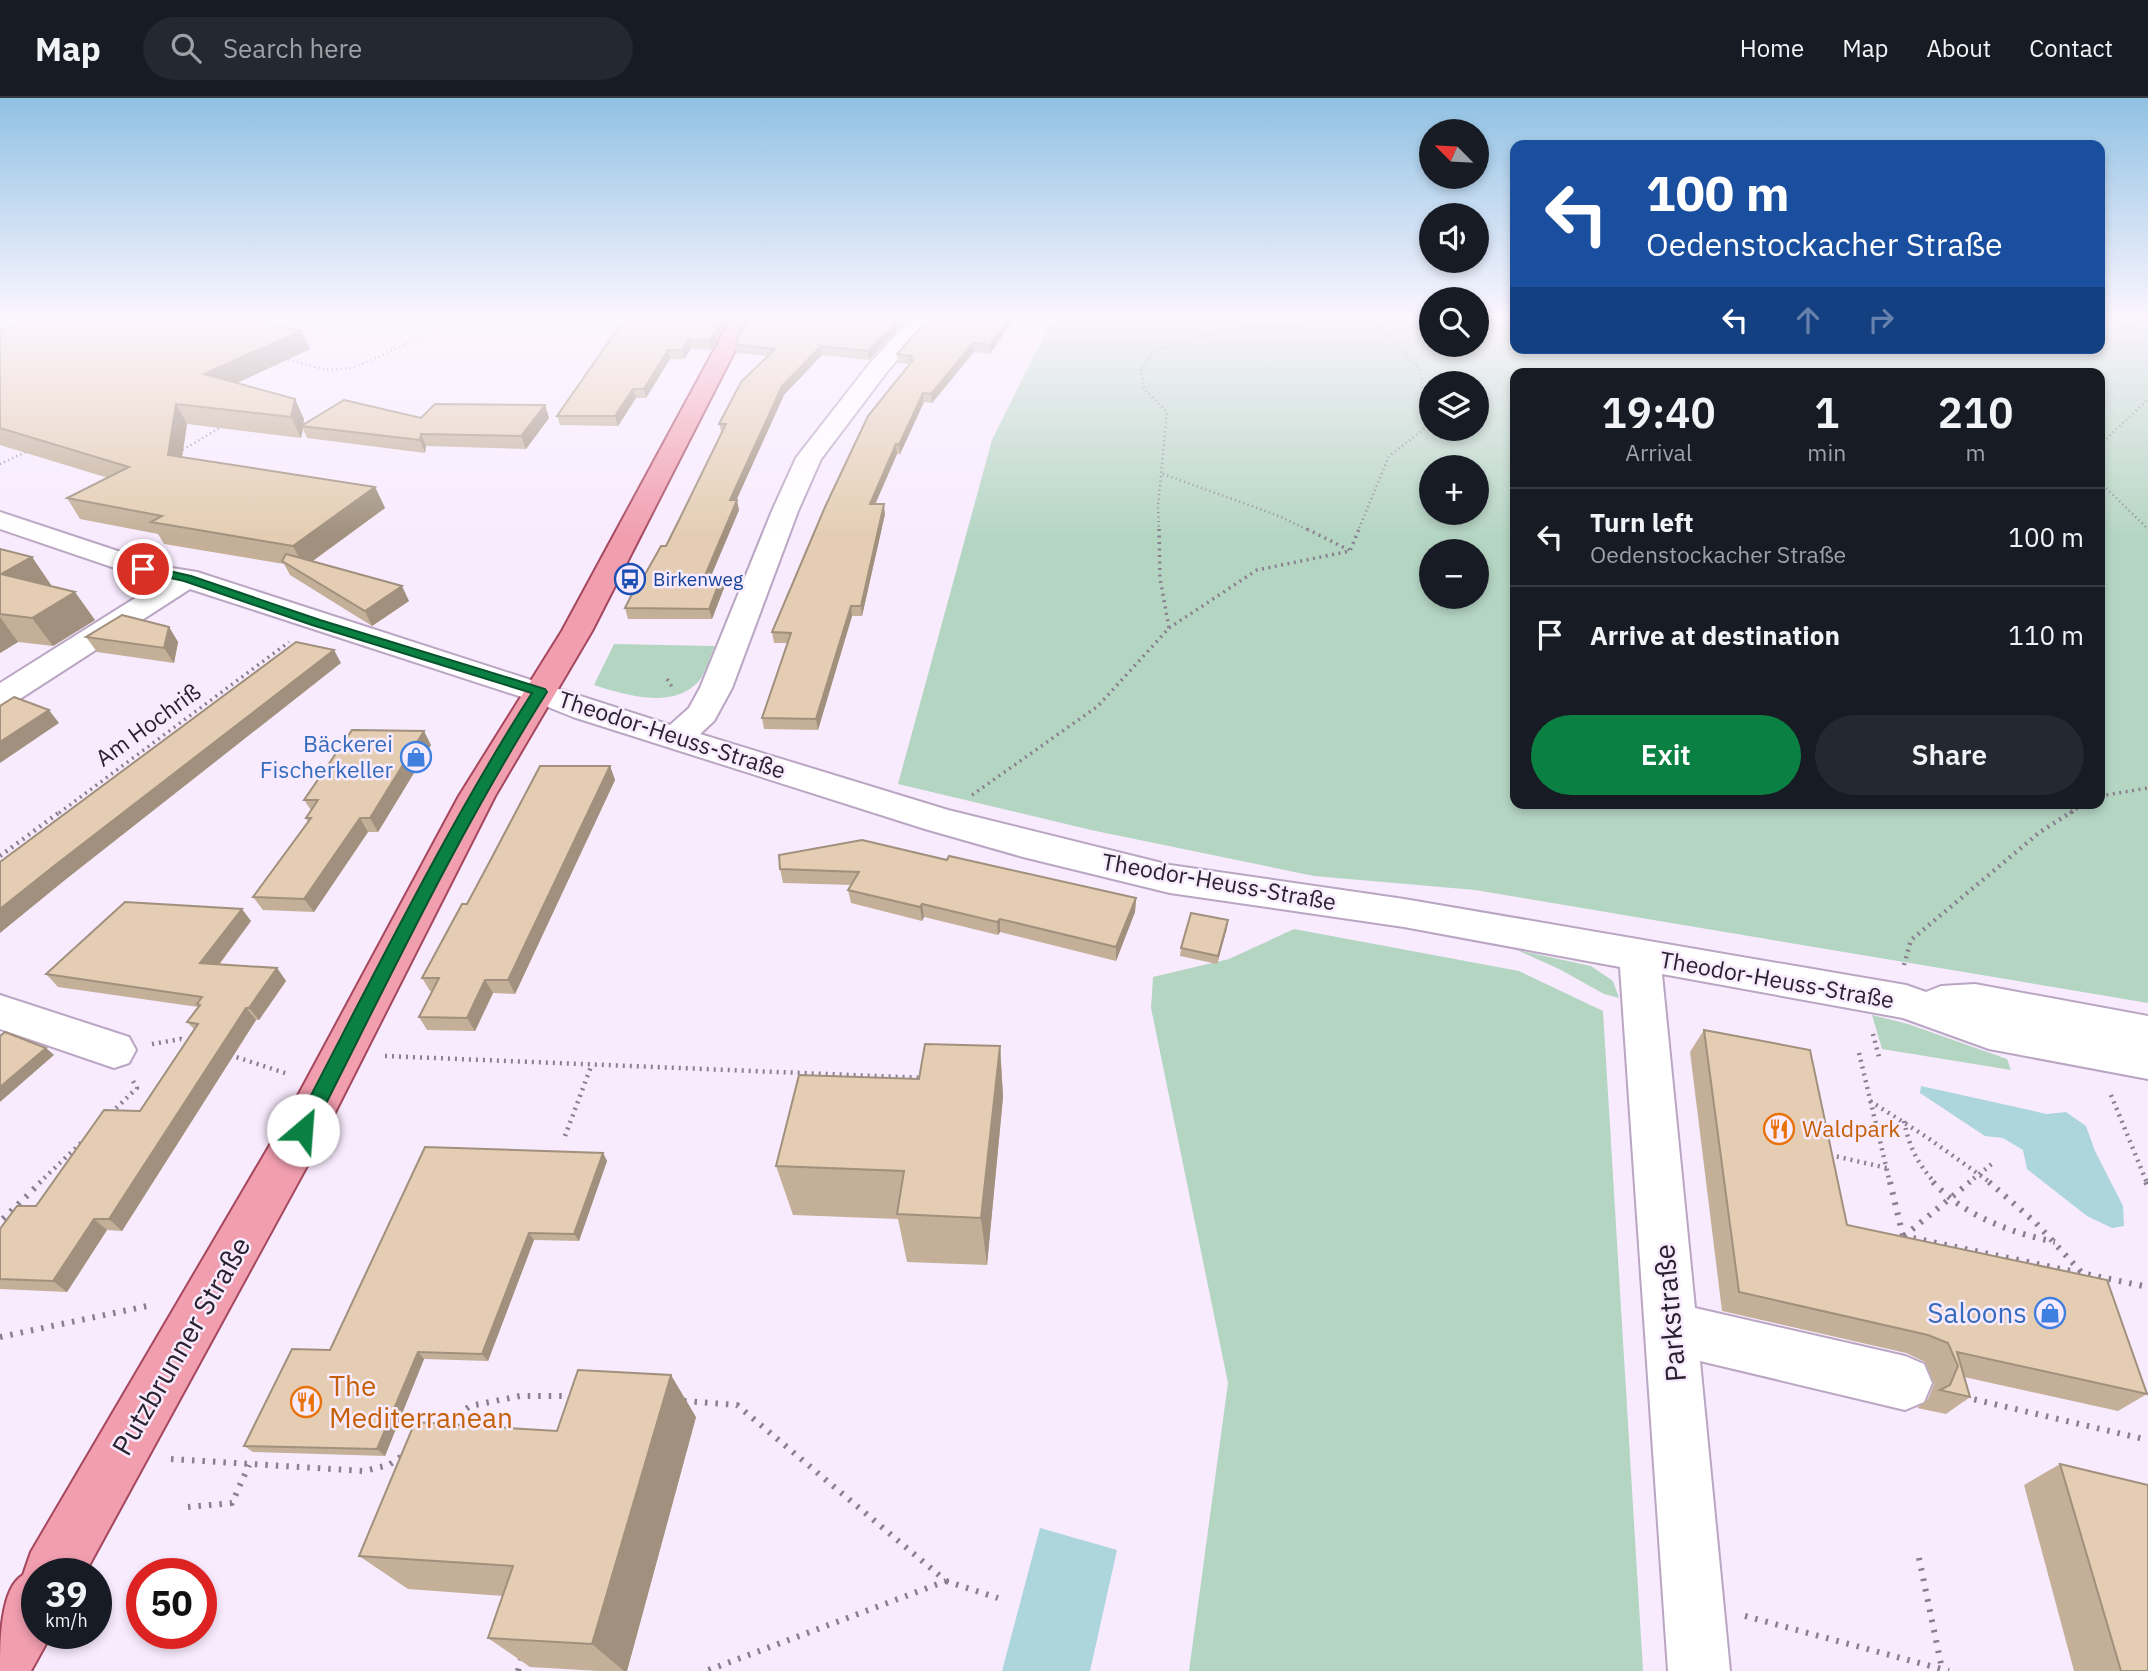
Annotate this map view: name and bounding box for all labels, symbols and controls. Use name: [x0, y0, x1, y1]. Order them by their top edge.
search box: [143, 17, 633, 80]
text: Map: [35, 27, 101, 70]
icon: search: [167, 29, 205, 67]
text: Search here: [223, 31, 362, 65]
text: Home: [1740, 32, 1804, 64]
text: Map: [1842, 32, 1888, 64]
text: About: [1926, 32, 1991, 64]
text: Contact: [2029, 32, 2113, 64]
north arrow: [1419, 119, 1489, 189]
map controls: [1419, 119, 1489, 609]
text: 100 m: [1646, 161, 1790, 224]
icon: left: [1531, 168, 1622, 259]
button: sound: [1419, 203, 1489, 273]
text: Oedenstockacher Straße: [1646, 223, 2003, 265]
button: search: [1419, 287, 1489, 357]
icon: left: [1716, 301, 1754, 339]
icon: ahead: [1789, 301, 1827, 339]
icon: right: [1862, 301, 1900, 339]
button: layers: [1419, 371, 1489, 441]
text: 19:40: [1602, 385, 1716, 440]
text: 1: [1814, 385, 1839, 440]
text: 210: [1938, 385, 2013, 440]
text: Arrival: [1625, 437, 1692, 467]
text: min: [1807, 437, 1846, 467]
text: m: [1966, 437, 1986, 467]
button: +: [1419, 455, 1489, 525]
text: Turn left: [1590, 505, 1693, 539]
icon: left: [1531, 518, 1569, 556]
text: 100 m: [2008, 520, 2084, 554]
pin: [113, 539, 173, 599]
button: −: [1419, 539, 1489, 609]
text: Oedenstockacher Straße: [1590, 539, 1846, 569]
icon: arrive: [124, 550, 162, 588]
bus stop icon: Birkenweg: [613, 562, 647, 596]
place label: Birkenweg: [653, 567, 743, 591]
icon: arrive: [1531, 616, 1569, 654]
text: Arrive at destination: [1590, 618, 1840, 652]
text: 110 m: [2008, 618, 2084, 652]
street label: Am Hochriß: [89, 676, 206, 772]
street label: Theodor-Heuss-Straße: [555, 683, 790, 785]
button: Exit: [1531, 715, 1801, 795]
button: Share: [1815, 715, 2084, 795]
place label: Bäckerei Fischerkeller: [260, 728, 394, 784]
shop icon: Bäckerei Fischerkeller: [399, 740, 433, 774]
street label: Theodor-Heuss-Straße: [1100, 846, 1339, 916]
street label: Theodor-Heuss-Straße: [1658, 944, 1897, 1014]
position arrow: [266, 1093, 340, 1167]
restaurant icon: Waldpark: [1762, 1112, 1796, 1146]
place label: Waldpark: [1802, 1113, 1900, 1143]
street label: Putzbrunner Straße: [103, 1230, 258, 1462]
street label: Parkstraße: [1645, 1243, 1694, 1383]
place label: Saloons: [1927, 1294, 2027, 1331]
shop icon: Saloons: [2033, 1296, 2067, 1330]
place label: The Mediterranean: [329, 1367, 513, 1436]
restaurant icon: The Mediterranean: [289, 1385, 323, 1419]
speed limit sign: 50: [126, 1558, 217, 1649]
text: 39: [45, 1571, 88, 1617]
text: km/h: [45, 1609, 88, 1632]

